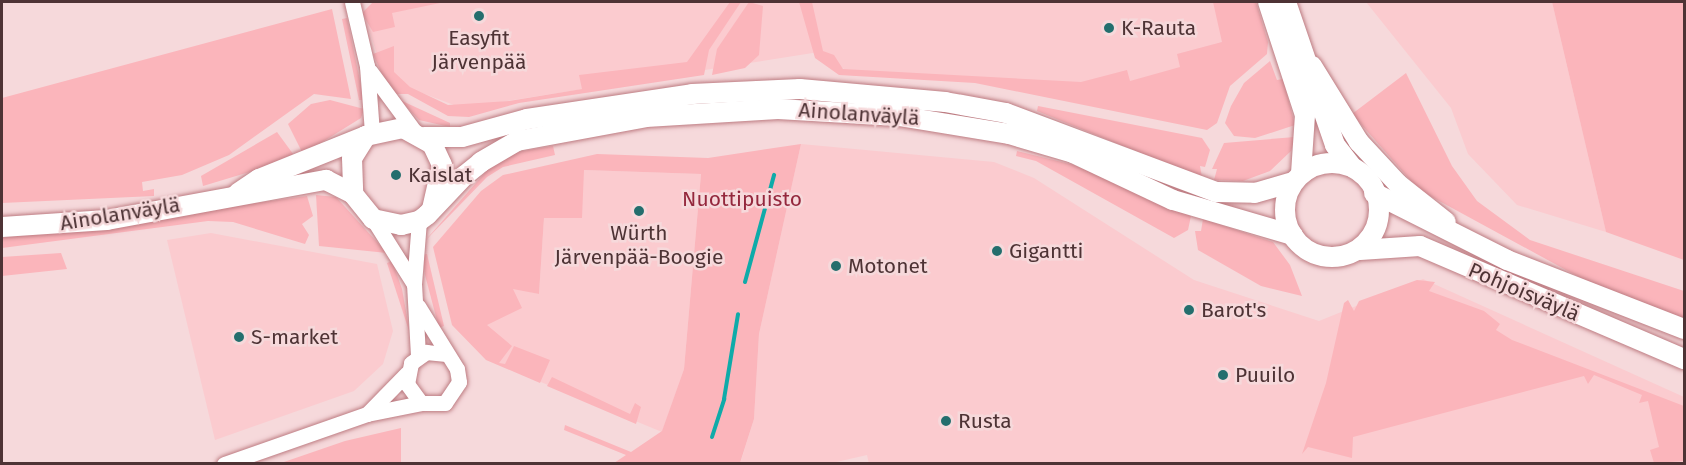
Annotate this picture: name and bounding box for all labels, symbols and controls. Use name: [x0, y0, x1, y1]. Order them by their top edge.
marker: Easyfit Järvenpää: [472, 9, 486, 23]
place label: K-Rauta: [1121, 15, 1196, 41]
marker: K-Rauta: [1102, 21, 1116, 35]
place label: Easyfit Järvenpää: [432, 25, 526, 75]
street label: Ainolanväylä: [798, 97, 920, 131]
place label: Kaislat: [408, 162, 472, 188]
marker: Kaislat: [389, 168, 403, 182]
park label: Nuottipuisto: [682, 186, 802, 212]
street label: Ainolanväylä: [58, 192, 182, 236]
marker: Würth Järvenpää-Boogie: [632, 204, 646, 218]
place label: Würth Järvenpää-Boogie: [555, 220, 723, 270]
place label: Gigantti: [1009, 238, 1084, 264]
marker: Gigantti: [990, 244, 1004, 258]
place label: Motonet: [848, 253, 927, 279]
street label: Pohjoisväylä: [1465, 257, 1583, 327]
marker: Motonet: [829, 259, 843, 273]
place label: Barot's: [1201, 297, 1266, 323]
marker: Barot's: [1182, 303, 1196, 317]
place label: S-market: [251, 324, 338, 350]
marker: S-market: [232, 330, 246, 344]
place label: Puuilo: [1235, 362, 1295, 388]
marker: Puuilo: [1216, 368, 1230, 382]
place label: Rusta: [958, 408, 1012, 434]
marker: Rusta: [939, 414, 953, 428]

